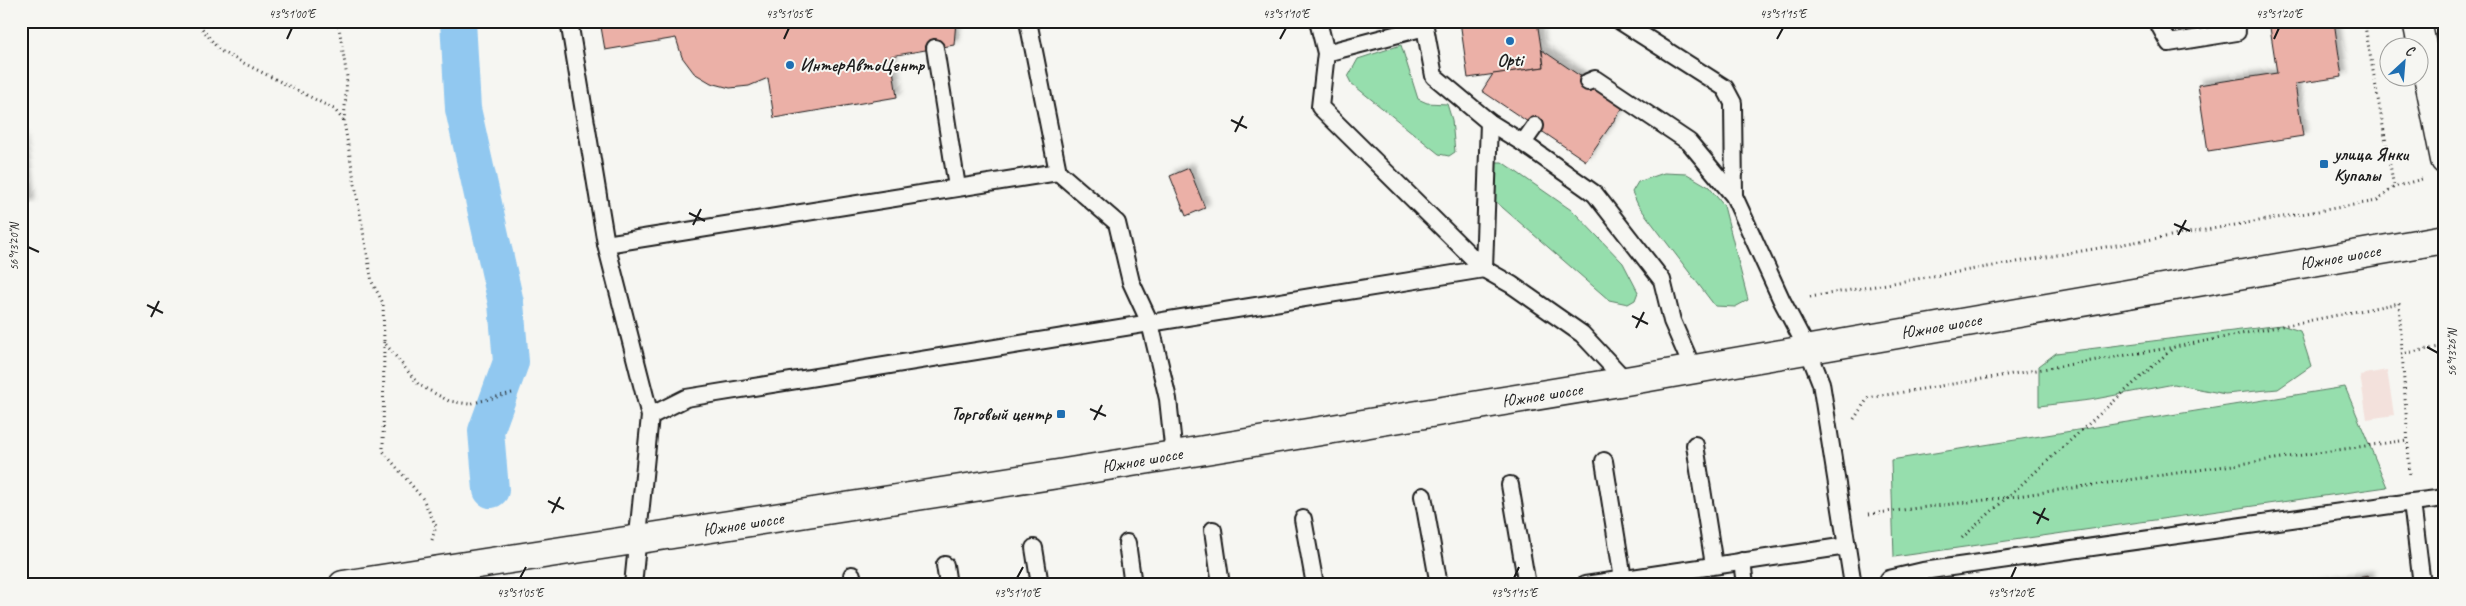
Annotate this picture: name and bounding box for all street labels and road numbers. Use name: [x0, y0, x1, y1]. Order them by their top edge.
street label: Южное шоссе: [2298, 239, 2383, 275]
street label: Южное шоссе: [1899, 308, 1984, 344]
street label: Южное шоссе: [1500, 378, 1585, 412]
street label: Южное шоссе: [1100, 442, 1185, 478]
street label: Южное шоссе: [701, 507, 786, 541]

